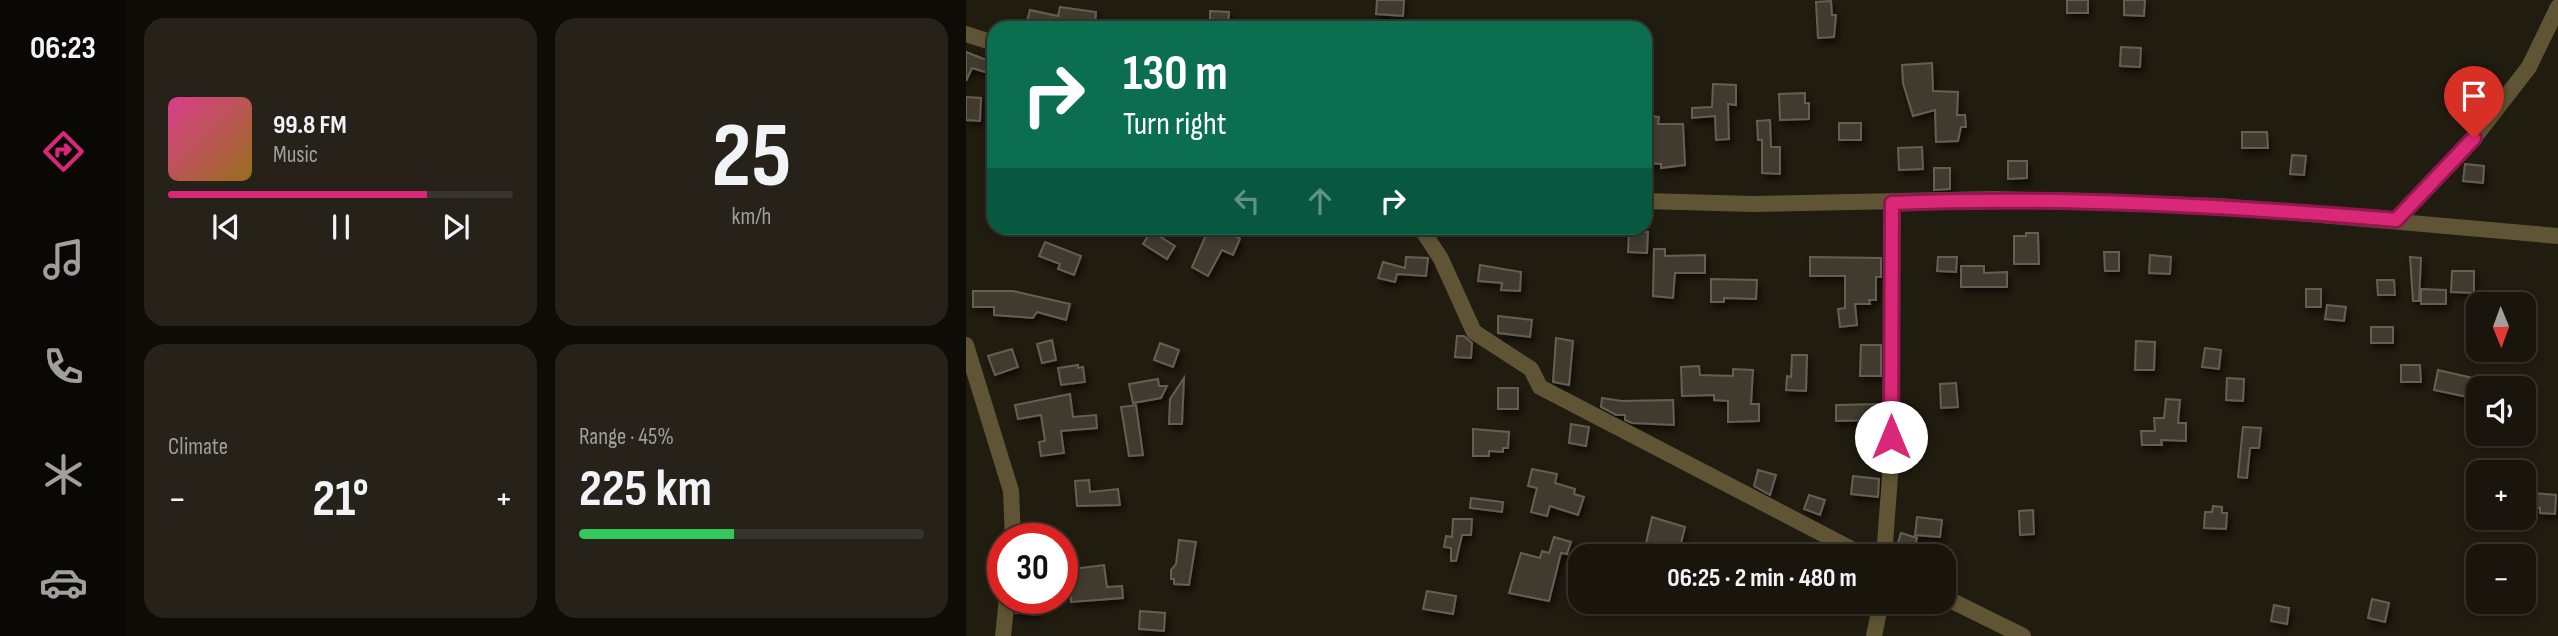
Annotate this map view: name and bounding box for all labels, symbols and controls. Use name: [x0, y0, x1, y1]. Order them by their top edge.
text: 06:23: [30, 29, 96, 68]
text: 130 m: [1123, 45, 1228, 104]
icon: right: [1008, 49, 1099, 140]
pin: [2444, 66, 2504, 138]
icon: arrive: [2455, 77, 2493, 115]
text: 25: [712, 103, 791, 212]
text: Turn right: [1123, 105, 1227, 144]
text: 99.8 FM: [273, 110, 347, 141]
icon: directions: [39, 127, 88, 176]
text: Music: [273, 141, 318, 169]
icon: left: [1228, 182, 1266, 220]
icon: ahead: [1301, 182, 1339, 220]
icon: right: [1374, 182, 1412, 220]
text: km/h: [732, 203, 771, 231]
icon: previous: [207, 208, 245, 246]
icon: pause: [322, 208, 360, 246]
icon: next: [437, 208, 475, 246]
icon: music: [39, 235, 88, 284]
north arrow: [2466, 292, 2536, 362]
map controls: [2466, 292, 2536, 614]
icon: phone: [39, 342, 88, 391]
button: sound: [2466, 376, 2536, 446]
position arrow: [1854, 400, 1928, 474]
text: Range · 45%: [579, 423, 674, 451]
text: Climate: [168, 433, 228, 461]
icon: climate: [39, 450, 88, 499]
text: 225 km: [579, 458, 712, 521]
button: +: [2466, 460, 2536, 530]
text: 21°: [312, 468, 369, 531]
text: −: [168, 477, 187, 522]
text: +: [494, 477, 513, 522]
speed limit sign: 30: [987, 523, 1078, 614]
button: −: [2466, 544, 2536, 614]
icon: car: [39, 558, 88, 607]
text: 06:25 · 2 min · 480 m: [1667, 563, 1857, 594]

